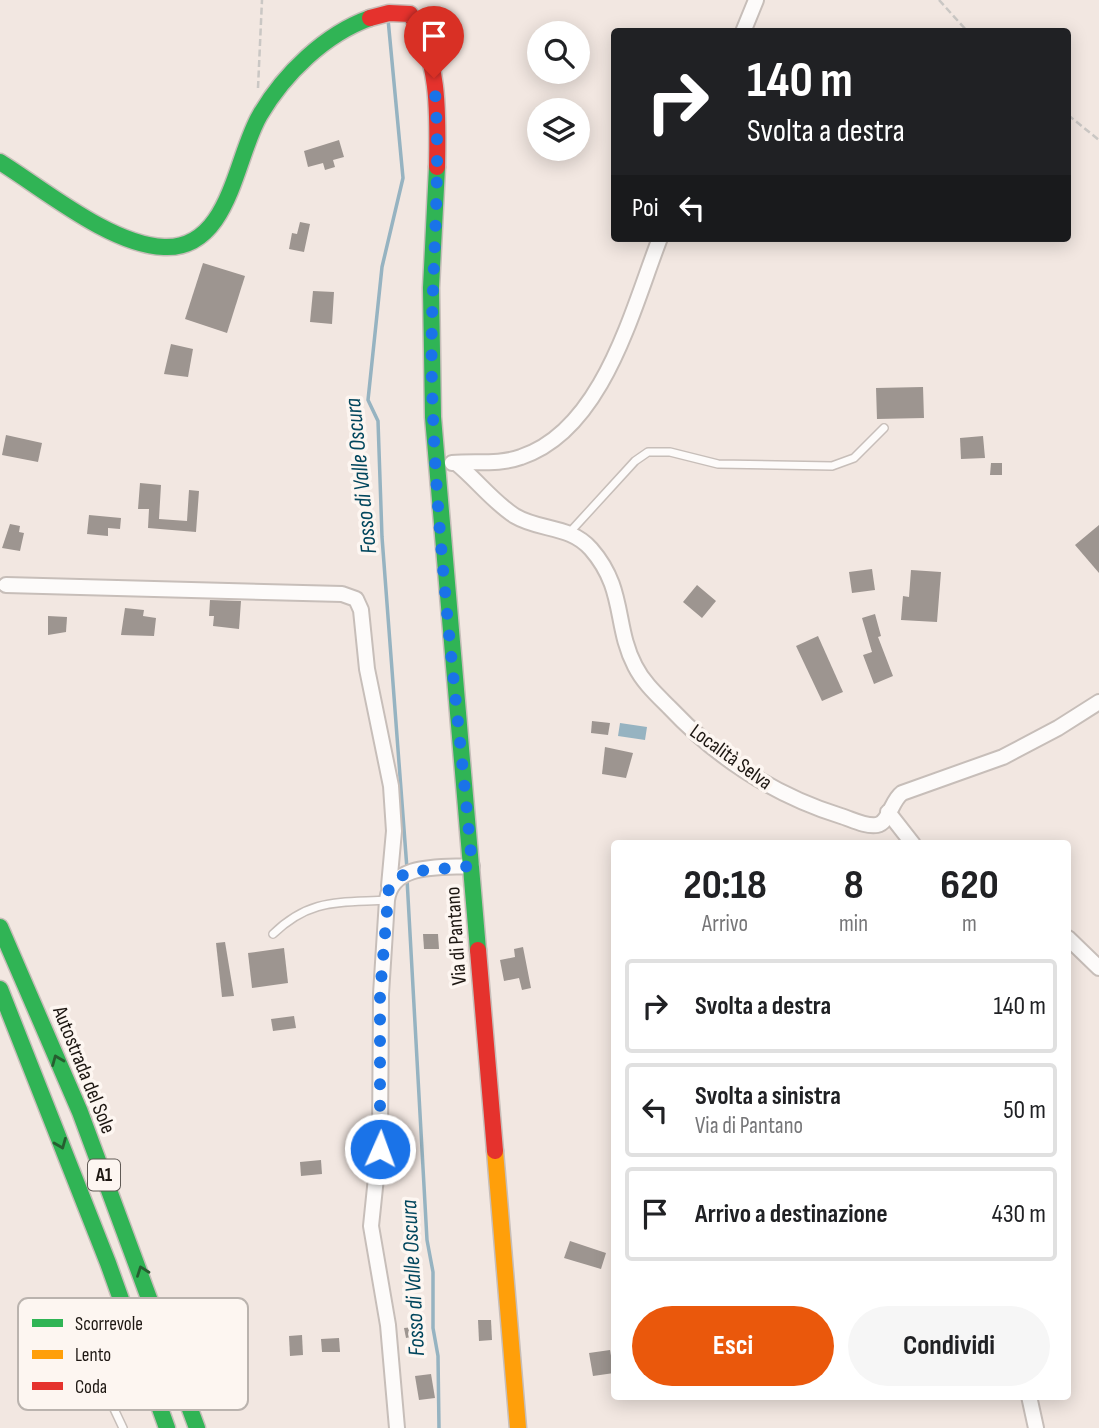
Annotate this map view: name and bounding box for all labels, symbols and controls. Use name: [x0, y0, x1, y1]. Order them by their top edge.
pin: [404, 6, 464, 78]
icon: arrive: [415, 17, 453, 55]
map controls: [527, 21, 590, 161]
button: search: [527, 21, 590, 84]
text: 140 m: [747, 52, 853, 111]
icon: right: [632, 56, 723, 147]
button: layers: [527, 98, 590, 161]
text: Svolta a destra: [747, 112, 905, 151]
icon: left: [673, 189, 711, 227]
text: Poi: [632, 193, 659, 224]
water label: Fosso di Valle Oscura: [339, 396, 383, 555]
street label: Località Selva: [685, 719, 777, 795]
text: 20:18: [683, 860, 767, 911]
text: 8: [844, 860, 863, 911]
text: 620: [940, 860, 999, 911]
street label: Via di Pantano: [440, 886, 472, 986]
text: Arrivo: [702, 910, 748, 938]
text: min: [839, 910, 868, 938]
text: m: [962, 910, 977, 938]
icon: right: [636, 987, 674, 1025]
text: Svolta a destra: [695, 991, 831, 1022]
text: 140 m: [994, 991, 1046, 1022]
street label: Autostrada del Sole: [47, 1002, 121, 1137]
one-way arrow: [52, 1055, 66, 1067]
text: Svolta a sinistra: [695, 1081, 841, 1112]
icon: left: [636, 1091, 674, 1129]
text: 50 m: [1003, 1095, 1046, 1126]
position arrow: [343, 1112, 417, 1186]
text: Via di Pantano: [695, 1112, 803, 1140]
one-way arrow: [53, 1137, 67, 1149]
road number: A1: [88, 1160, 120, 1190]
icon: arrive: [636, 1195, 674, 1233]
water label: Fosso di Valle Oscura: [395, 1198, 431, 1357]
text: Arrivo a destinazione: [695, 1199, 888, 1230]
text: 430 m: [992, 1199, 1046, 1230]
one-way arrow: [136, 1266, 150, 1278]
legend: [18, 1298, 248, 1410]
button: Esci: [632, 1306, 834, 1386]
button: Condividi: [848, 1306, 1050, 1386]
text: Scorrevole: [75, 1313, 143, 1336]
text: Lento: [75, 1344, 111, 1367]
text: Coda: [75, 1376, 107, 1399]

